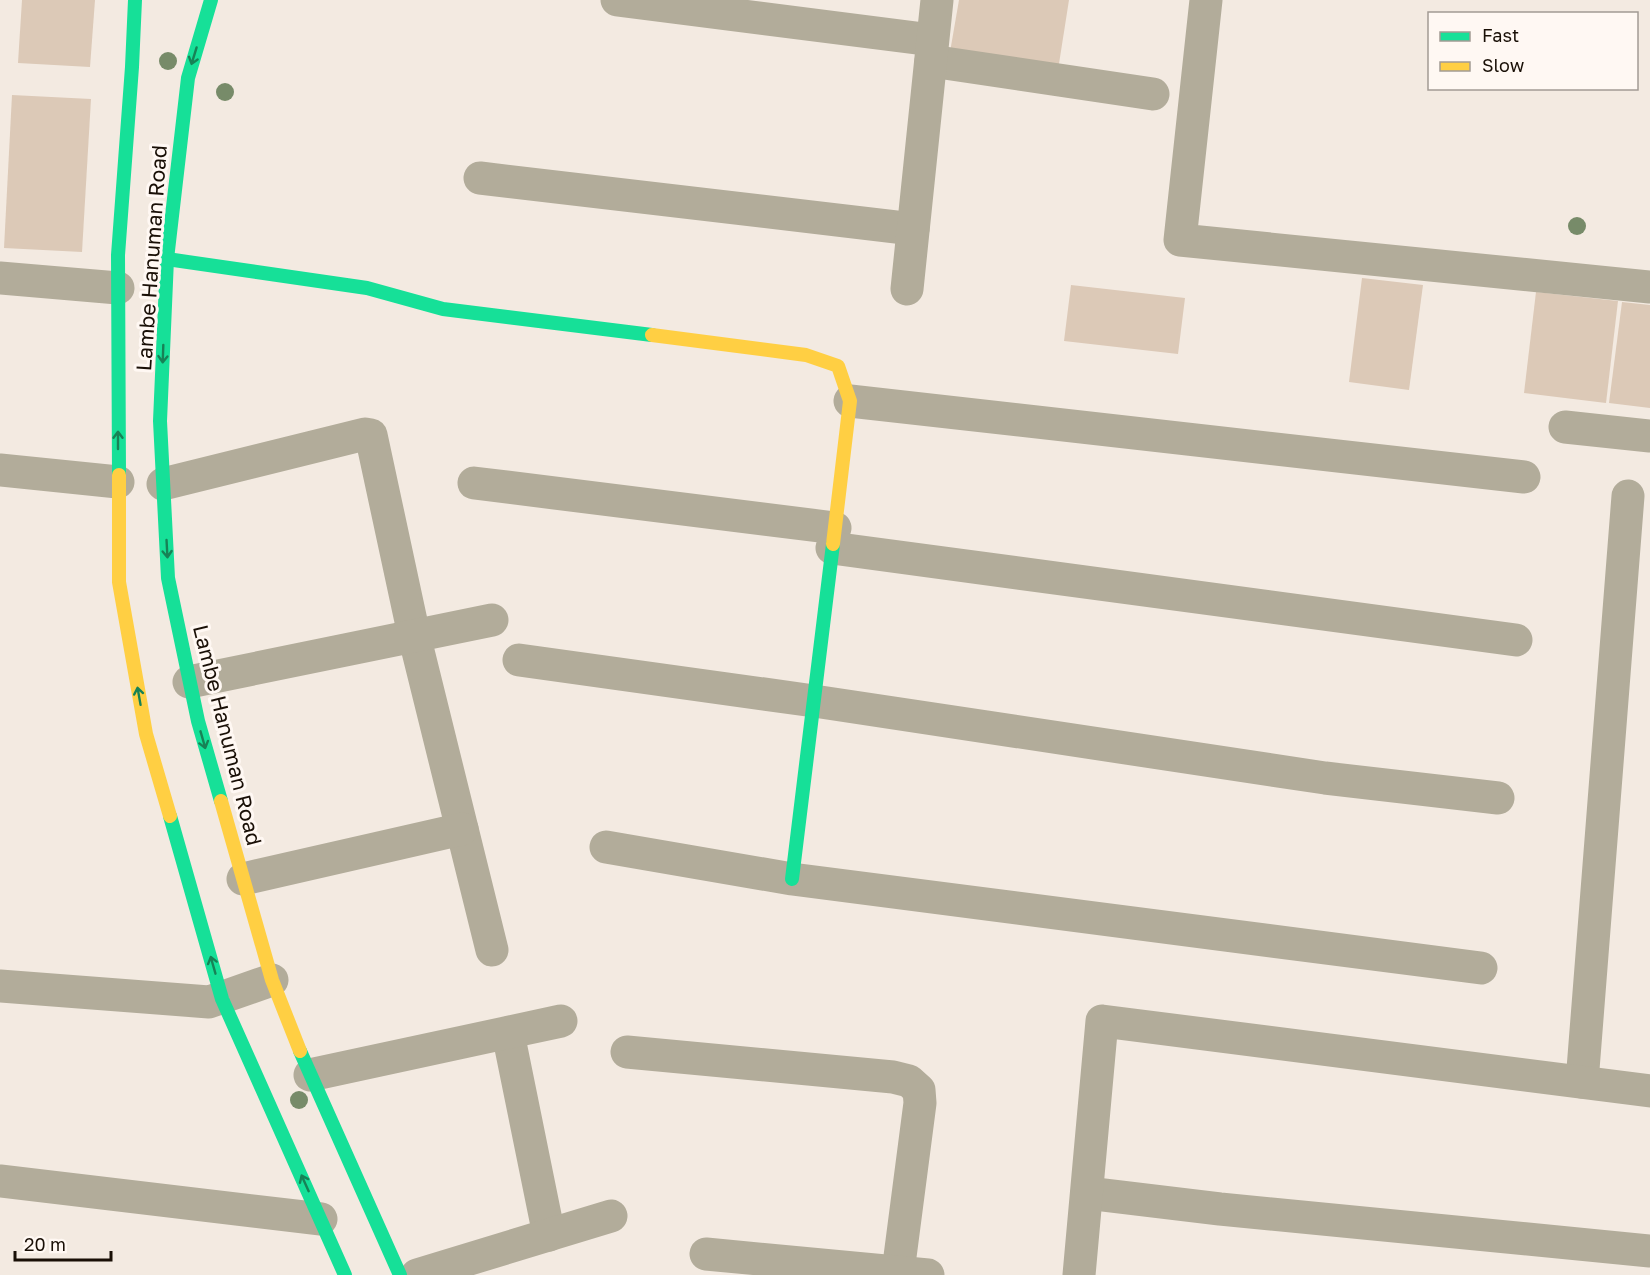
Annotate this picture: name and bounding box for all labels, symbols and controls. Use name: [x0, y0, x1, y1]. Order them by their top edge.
legend: [1428, 12, 1638, 90]
text: Fast: [1482, 24, 1519, 46]
one-way arrow: [188, 46, 199, 65]
text: Slow: [1482, 54, 1525, 76]
street label: Lambe Hanuman Road: [130, 144, 172, 372]
one-way arrow: [158, 343, 169, 363]
one-way arrow: [112, 430, 124, 450]
one-way arrow: [161, 538, 172, 558]
street label: Lambe Hanuman Road: [188, 622, 268, 848]
one-way arrow: [133, 687, 144, 706]
one-way arrow: [198, 730, 209, 749]
one-way arrow: [206, 956, 218, 975]
one-way arrow: [298, 1174, 309, 1192]
scale bar: [15, 1224, 111, 1262]
text: 20 m: [24, 1233, 66, 1255]

